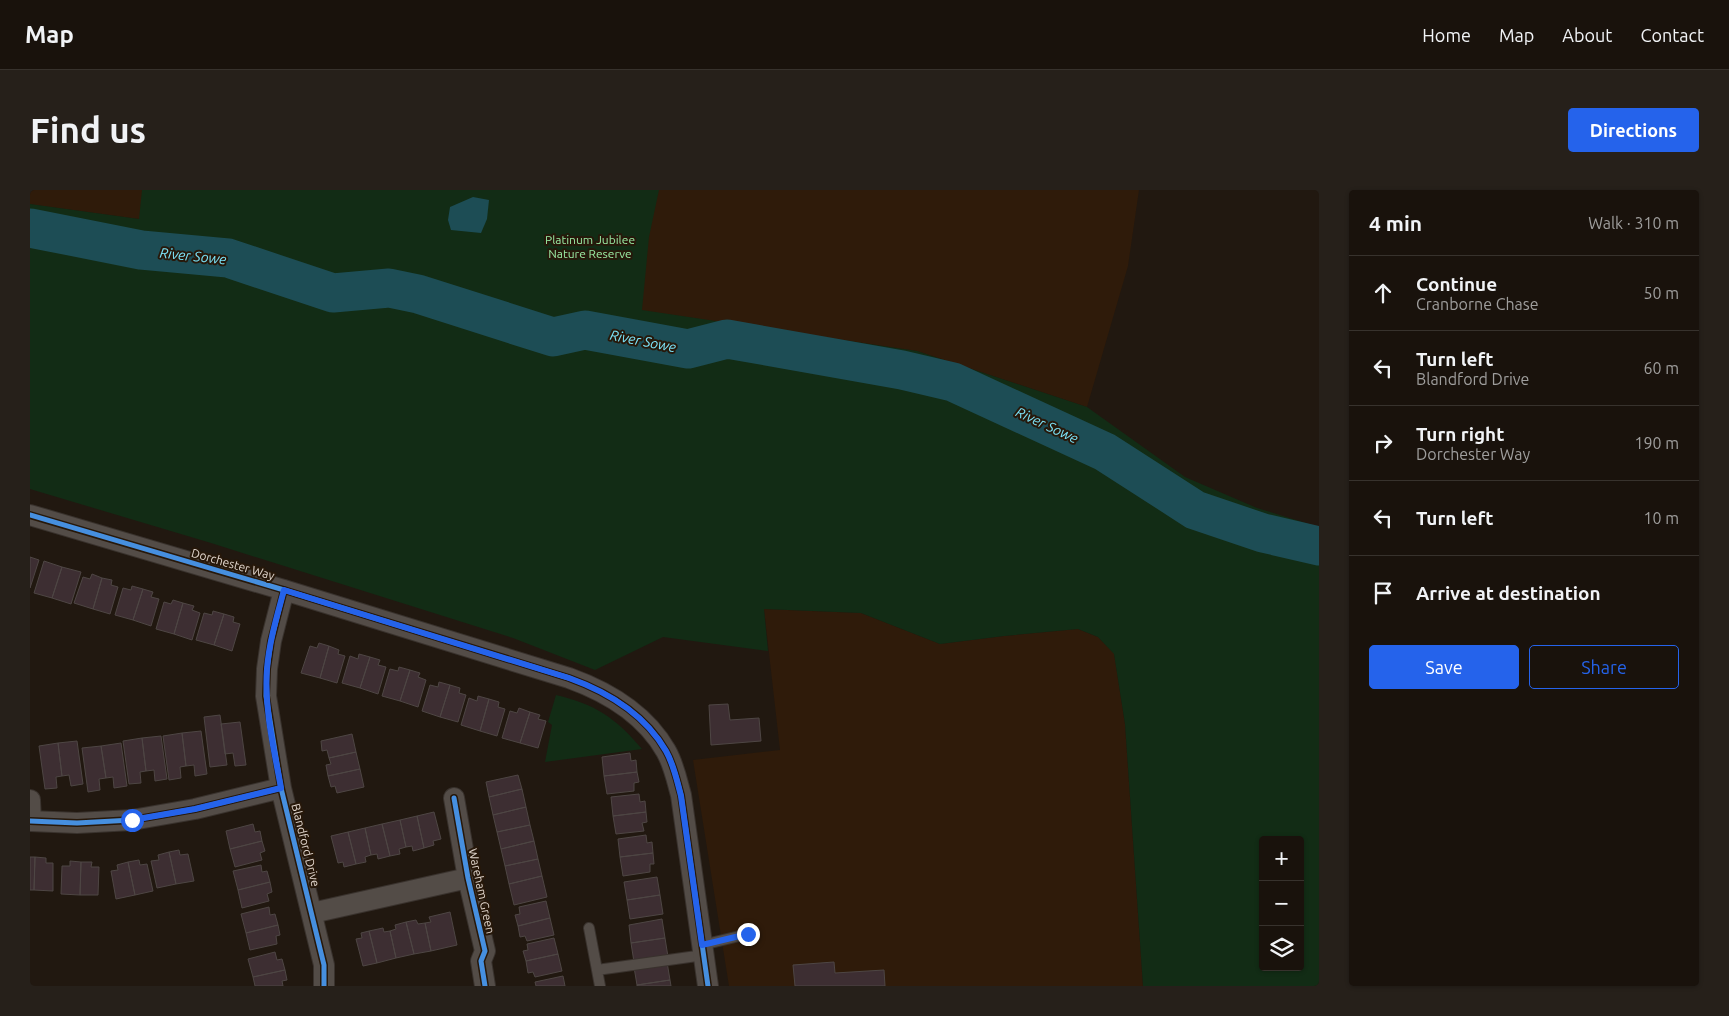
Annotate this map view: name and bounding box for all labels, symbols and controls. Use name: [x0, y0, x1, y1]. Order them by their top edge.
text: Map: [25, 21, 74, 48]
text: Home: [1422, 25, 1471, 45]
text: Map: [1499, 25, 1534, 45]
text: About: [1562, 25, 1612, 45]
text: Contact: [1640, 25, 1704, 45]
button: Directions: [1568, 108, 1699, 152]
text: Find us: [30, 110, 146, 150]
text: 4 min: [1369, 211, 1422, 235]
text: Walk · 310 m: [1588, 214, 1679, 232]
park label: Platinum Jubilee Nature Reserve: [545, 233, 635, 260]
water label: River Sowe: [159, 245, 227, 267]
text: Continue: [1416, 273, 1497, 295]
icon: ahead: [1369, 279, 1397, 307]
text: 50 m: [1643, 284, 1679, 302]
text: Cranborne Chase: [1416, 295, 1539, 313]
water label: River Sowe: [609, 327, 677, 355]
text: Turn left: [1416, 348, 1494, 370]
icon: left: [1369, 354, 1397, 382]
text: 60 m: [1643, 359, 1679, 377]
text: Blandford Drive: [1416, 370, 1529, 388]
water label: River Sowe: [1013, 404, 1081, 446]
text: Turn right: [1416, 423, 1504, 445]
icon: right: [1369, 429, 1397, 457]
text: 190 m: [1634, 434, 1679, 452]
text: Dorchester Way: [1416, 445, 1530, 463]
icon: left: [1369, 504, 1397, 532]
text: Turn left: [1416, 507, 1494, 529]
text: 10 m: [1643, 509, 1679, 527]
street label: Dorchester Way: [190, 546, 276, 582]
icon: arrive: [1369, 579, 1397, 607]
text: Arrive at destination: [1416, 582, 1601, 604]
button: Save: [1369, 645, 1519, 689]
button: Share: [1529, 645, 1679, 689]
street label: Blandford Drive: [289, 802, 323, 888]
route start: [121, 809, 144, 832]
map controls: [1259, 836, 1304, 971]
button: +: [1259, 836, 1304, 881]
street label: Wareham Green: [467, 847, 497, 935]
button: −: [1259, 881, 1304, 926]
route end: [737, 923, 760, 946]
button: layers: [1259, 926, 1304, 971]

